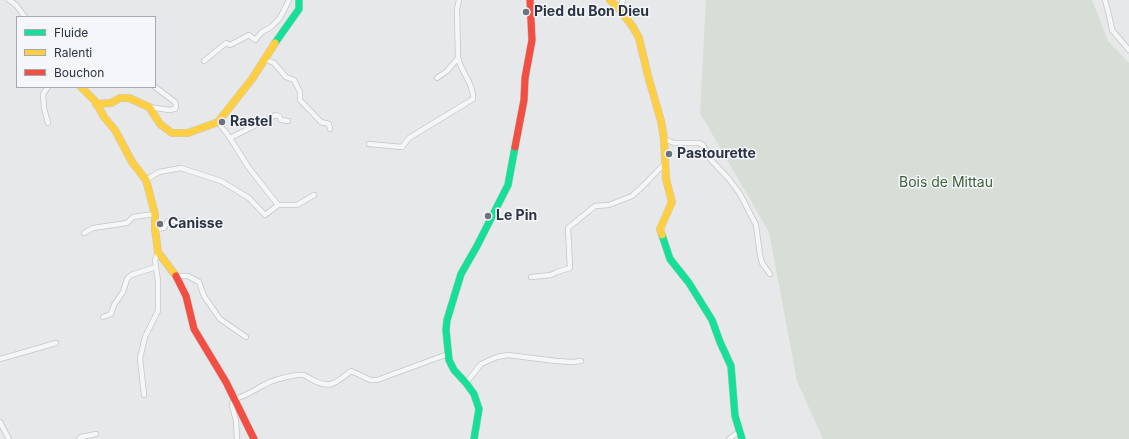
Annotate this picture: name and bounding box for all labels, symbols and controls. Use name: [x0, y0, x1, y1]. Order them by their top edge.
place label: Pied du Bon Dieu: [534, 4, 649, 20]
marker: Pied du Bon Dieu: [521, 7, 531, 17]
legend: [16, 16, 156, 88]
text: Fluide: [54, 25, 88, 40]
text: Ralenti: [54, 45, 92, 60]
text: Bouchon: [54, 65, 104, 80]
place label: Rastel: [230, 114, 272, 130]
marker: Rastel: [217, 117, 227, 127]
place label: Pastourette: [677, 146, 756, 162]
marker: Pastourette: [664, 149, 674, 159]
park label: Bois de Mittau: [899, 175, 993, 191]
place label: Le Pin: [496, 208, 537, 224]
marker: Le Pin: [483, 211, 493, 221]
place label: Canisse: [168, 216, 223, 232]
marker: Canisse: [155, 219, 165, 229]

